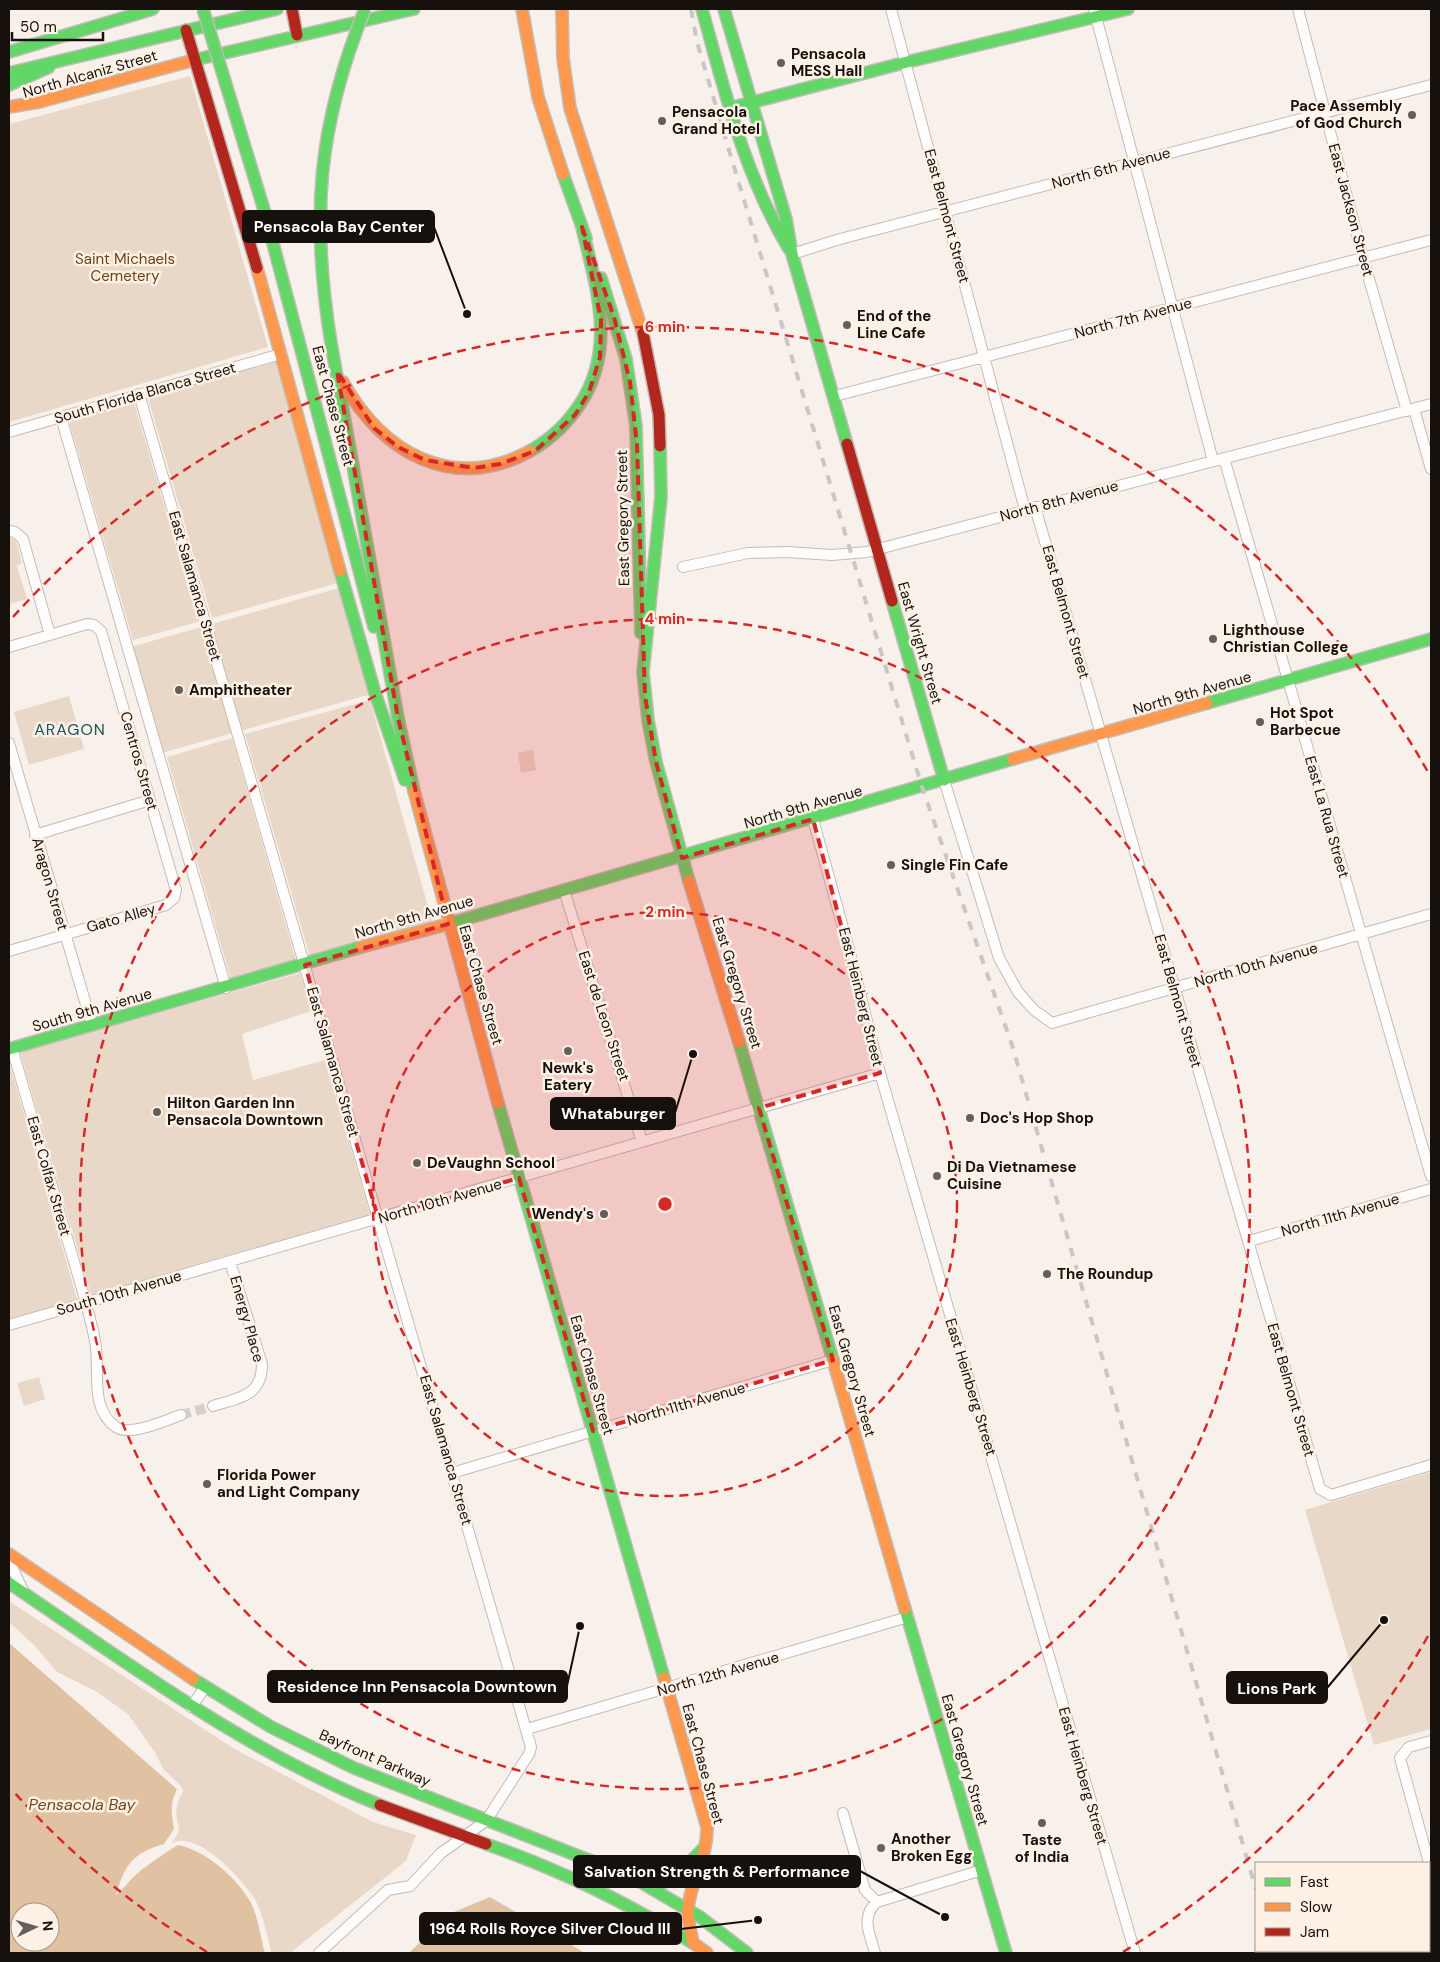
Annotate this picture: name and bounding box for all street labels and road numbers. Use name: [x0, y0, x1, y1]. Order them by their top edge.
street label: North Alcaniz Street: [20, 45, 160, 103]
street label: East Jackson Street: [1324, 141, 1378, 279]
street label: North 6th Avenue: [1049, 143, 1173, 193]
street label: East Belmont Street: [919, 147, 975, 285]
street label: North 7th Avenue: [1072, 293, 1194, 343]
street label: East Chase Street: [307, 344, 359, 468]
street label: South Florida Blanca Street: [52, 357, 238, 429]
street label: East Gregory Street: [612, 450, 634, 586]
street label: North 8th Avenue: [998, 476, 1120, 526]
street label: East Salamanca Street: [164, 509, 226, 664]
street label: East Belmont Street: [1037, 543, 1095, 681]
street label: East Wright Street: [893, 579, 947, 707]
street label: North 9th Avenue: [1131, 667, 1253, 719]
street label: Centros Street: [115, 709, 163, 813]
street label: East La Rua Street: [1300, 754, 1354, 880]
street label: North 9th Avenue: [742, 781, 864, 833]
street label: Aragon Street: [27, 835, 73, 933]
street label: North 9th Avenue: [353, 891, 475, 943]
street label: Gato Alley: [84, 898, 159, 937]
street label: East Gregory Street: [708, 915, 767, 1051]
street label: East Chase Street: [454, 923, 508, 1047]
street label: East Heinberg Street: [834, 925, 888, 1069]
street label: East Belmont Street: [1149, 932, 1207, 1070]
street label: North 10th Avenue: [1192, 938, 1320, 992]
street label: East de Leon Street: [574, 948, 635, 1084]
street label: South 9th Avenue: [30, 983, 154, 1037]
street label: East Salamanca Street: [302, 985, 364, 1140]
street label: East Colfax Street: [22, 1114, 76, 1238]
street label: North 10th Avenue: [376, 1174, 504, 1228]
street label: North 11th Avenue: [1279, 1189, 1401, 1241]
street label: South 10th Avenue: [54, 1266, 184, 1320]
street label: Energy Place: [225, 1273, 269, 1365]
street label: East Gregory Street: [824, 1303, 880, 1439]
street label: East Chase Street: [565, 1313, 619, 1437]
street label: East Heinberg Street: [941, 1316, 1001, 1458]
street label: East Belmont Street: [1262, 1321, 1320, 1459]
street label: East Salamanca Street: [415, 1373, 477, 1528]
street label: North 11th Avenue: [625, 1378, 747, 1430]
street label: North 12th Avenue: [655, 1647, 781, 1701]
street label: East Gregory Street: [937, 1692, 993, 1828]
street label: East Chase Street: [677, 1702, 729, 1826]
street label: East Heinberg Street: [1054, 1705, 1112, 1848]
street label: Bayfront Parkway: [316, 1724, 435, 1792]

